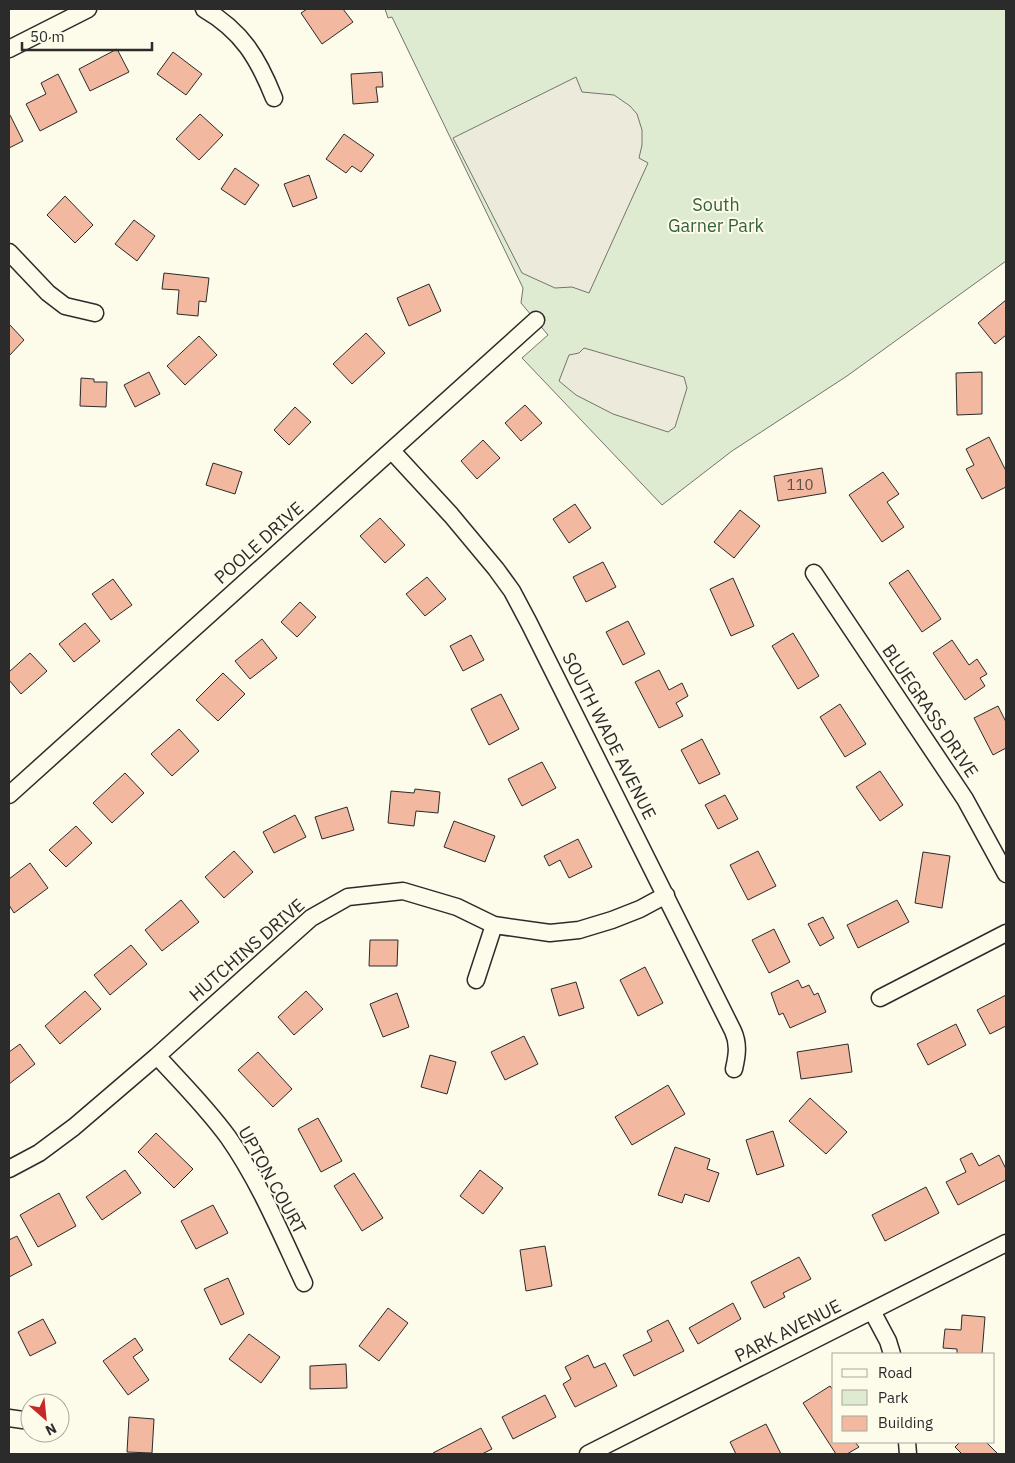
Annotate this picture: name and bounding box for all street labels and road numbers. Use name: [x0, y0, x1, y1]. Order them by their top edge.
street label: POOLE DRIVE: [209, 496, 308, 589]
street label: BLUEGRASS DRIVE: [877, 640, 984, 782]
street label: SOUTH WADE AVENUE: [557, 648, 662, 823]
street label: HUTCHINS DRIVE: [184, 893, 309, 1006]
street label: UPTON COURT: [233, 1122, 312, 1238]
street label: PARK AVENUE: [731, 1294, 845, 1367]

